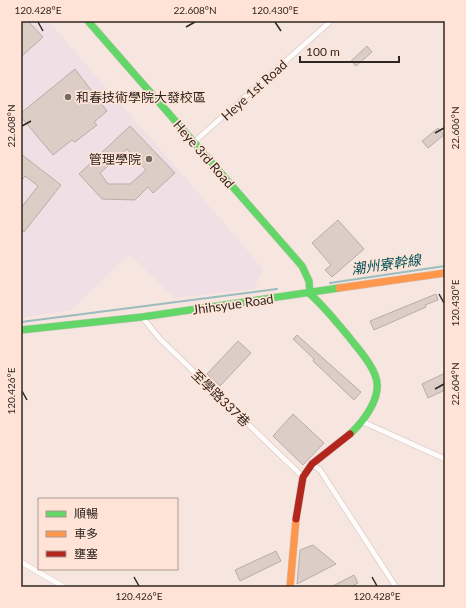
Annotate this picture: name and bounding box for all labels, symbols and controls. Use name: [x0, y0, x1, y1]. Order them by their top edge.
text: 120.428°E: [14, 4, 62, 16]
text: 22.608°N: [173, 4, 217, 16]
text: 120.430°E: [251, 4, 299, 16]
scale bar: [300, 38, 399, 64]
text: 100 m: [306, 44, 340, 59]
street label: Heye 1st Road: [218, 56, 290, 124]
place label: 和春技術學院大發校區: [76, 89, 206, 105]
marker: 和春技術學院大發校區: [63, 92, 73, 102]
text: 22.608°N: [5, 104, 17, 148]
text: 22.606°N: [449, 106, 461, 150]
street label: Heye 3rd Road: [170, 117, 238, 191]
place label: 管理學院: [89, 151, 141, 167]
marker: 管理學院: [144, 154, 154, 164]
water label: 潮州寮幹線: [350, 250, 424, 277]
text: 120.430°E: [449, 279, 461, 327]
street label: Jhihsyue Road: [192, 290, 274, 318]
text: 22.604°N: [449, 362, 461, 406]
street label: 至學路337巷: [189, 366, 253, 430]
text: 120.426°E: [5, 367, 17, 415]
legend: [38, 498, 178, 570]
text: 順暢: [74, 506, 98, 521]
text: 車多: [74, 526, 98, 541]
text: 壅塞: [74, 546, 98, 561]
text: 120.426°E: [115, 590, 163, 602]
text: 120.428°E: [353, 590, 401, 602]

